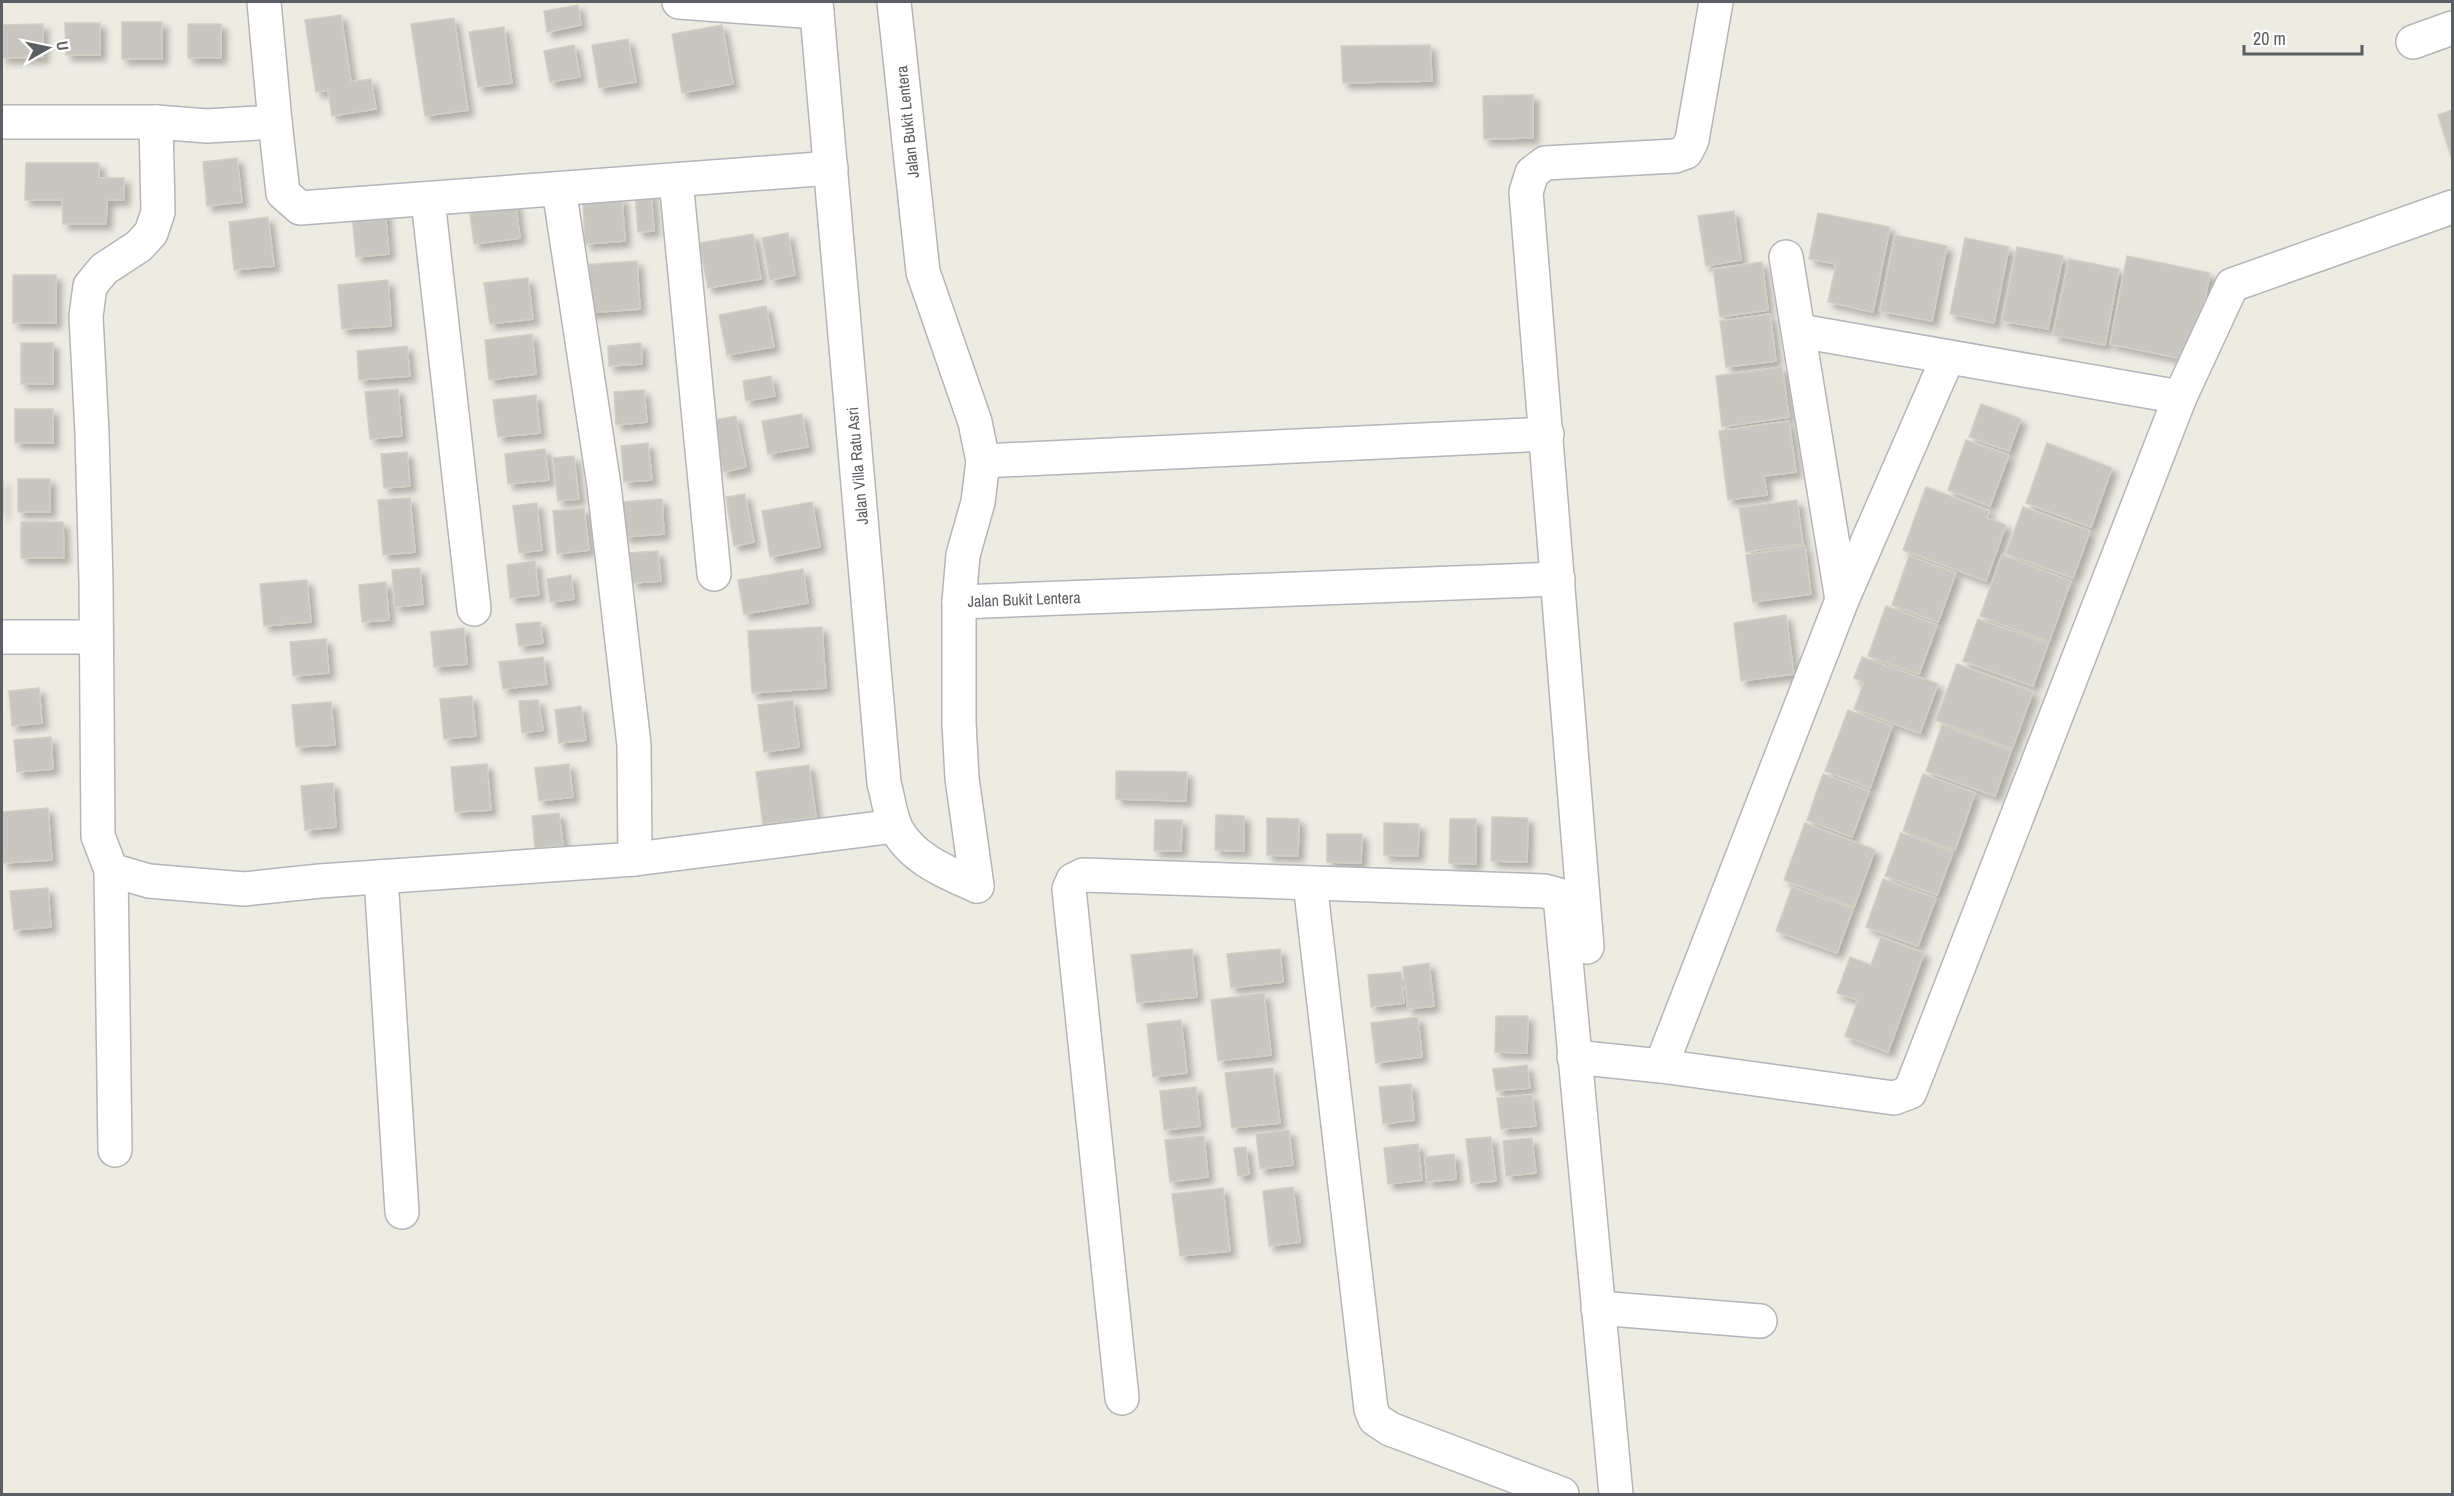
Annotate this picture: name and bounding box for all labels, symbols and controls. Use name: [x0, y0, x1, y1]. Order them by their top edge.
north arrow: [18, 18, 78, 78]
scale bar: [2244, 18, 2362, 56]
text: 20 m: [2253, 26, 2286, 51]
text: U: [51, 39, 74, 52]
street label: Jalan Bukit Lentera: [890, 64, 924, 179]
street label: Jalan Villa Ratu Asri: [841, 406, 873, 526]
street label: Jalan Bukit Lentera: [967, 586, 1082, 612]

